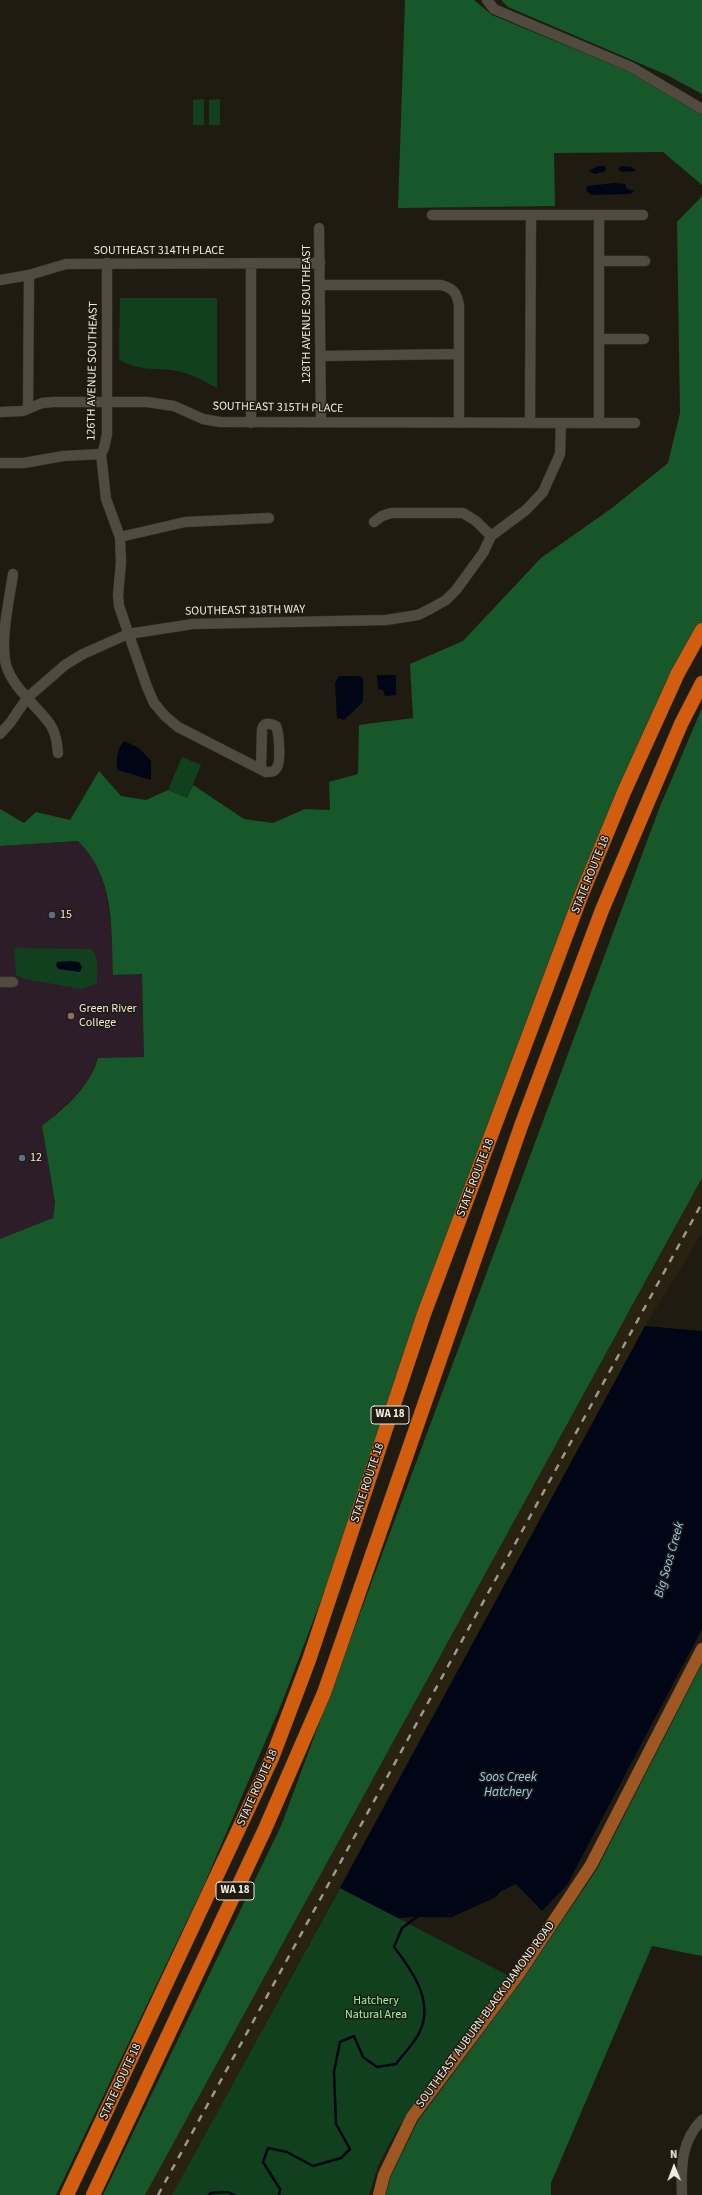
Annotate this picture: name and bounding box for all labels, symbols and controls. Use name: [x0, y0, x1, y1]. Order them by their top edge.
street label: SOUTHEAST 314TH PLACE: [94, 244, 224, 258]
street label: 128TH AVENUE SOUTHEAST: [300, 244, 314, 384]
street label: 126TH AVENUE SOUTHEAST: [85, 301, 101, 441]
street label: SOUTHEAST 315TH PLACE: [212, 400, 344, 416]
street label: SOUTHEAST 318TH WAY: [185, 603, 305, 619]
street label: STATE ROUTE 18: [569, 834, 613, 916]
place label: 15: [60, 908, 72, 922]
marker: 15: [47, 910, 57, 920]
place label: Green River College: [79, 1002, 137, 1030]
marker: Green River College: [66, 1011, 76, 1021]
street label: STATE ROUTE 18: [454, 1137, 498, 1219]
place label: 12: [30, 1151, 42, 1165]
marker: 12: [17, 1153, 27, 1163]
road number: WA 18: [371, 1406, 409, 1424]
street label: STATE ROUTE 18: [348, 1441, 388, 1525]
water label: Big Soos Creek: [652, 1520, 688, 1600]
street label: STATE ROUTE 18: [235, 1747, 281, 1829]
water label: Soos Creek Hatchery: [479, 1770, 537, 1801]
road number: WA 18: [216, 1882, 254, 1900]
street label: SOUTHEAST AUBURN-BLACK DIAMOND ROAD: [414, 1919, 558, 2111]
park label: Hatchery Natural Area: [345, 1994, 407, 2022]
street label: STATE ROUTE 18: [97, 2041, 145, 2123]
north arrow: [654, 2147, 694, 2187]
text: N: [670, 2147, 678, 2162]

